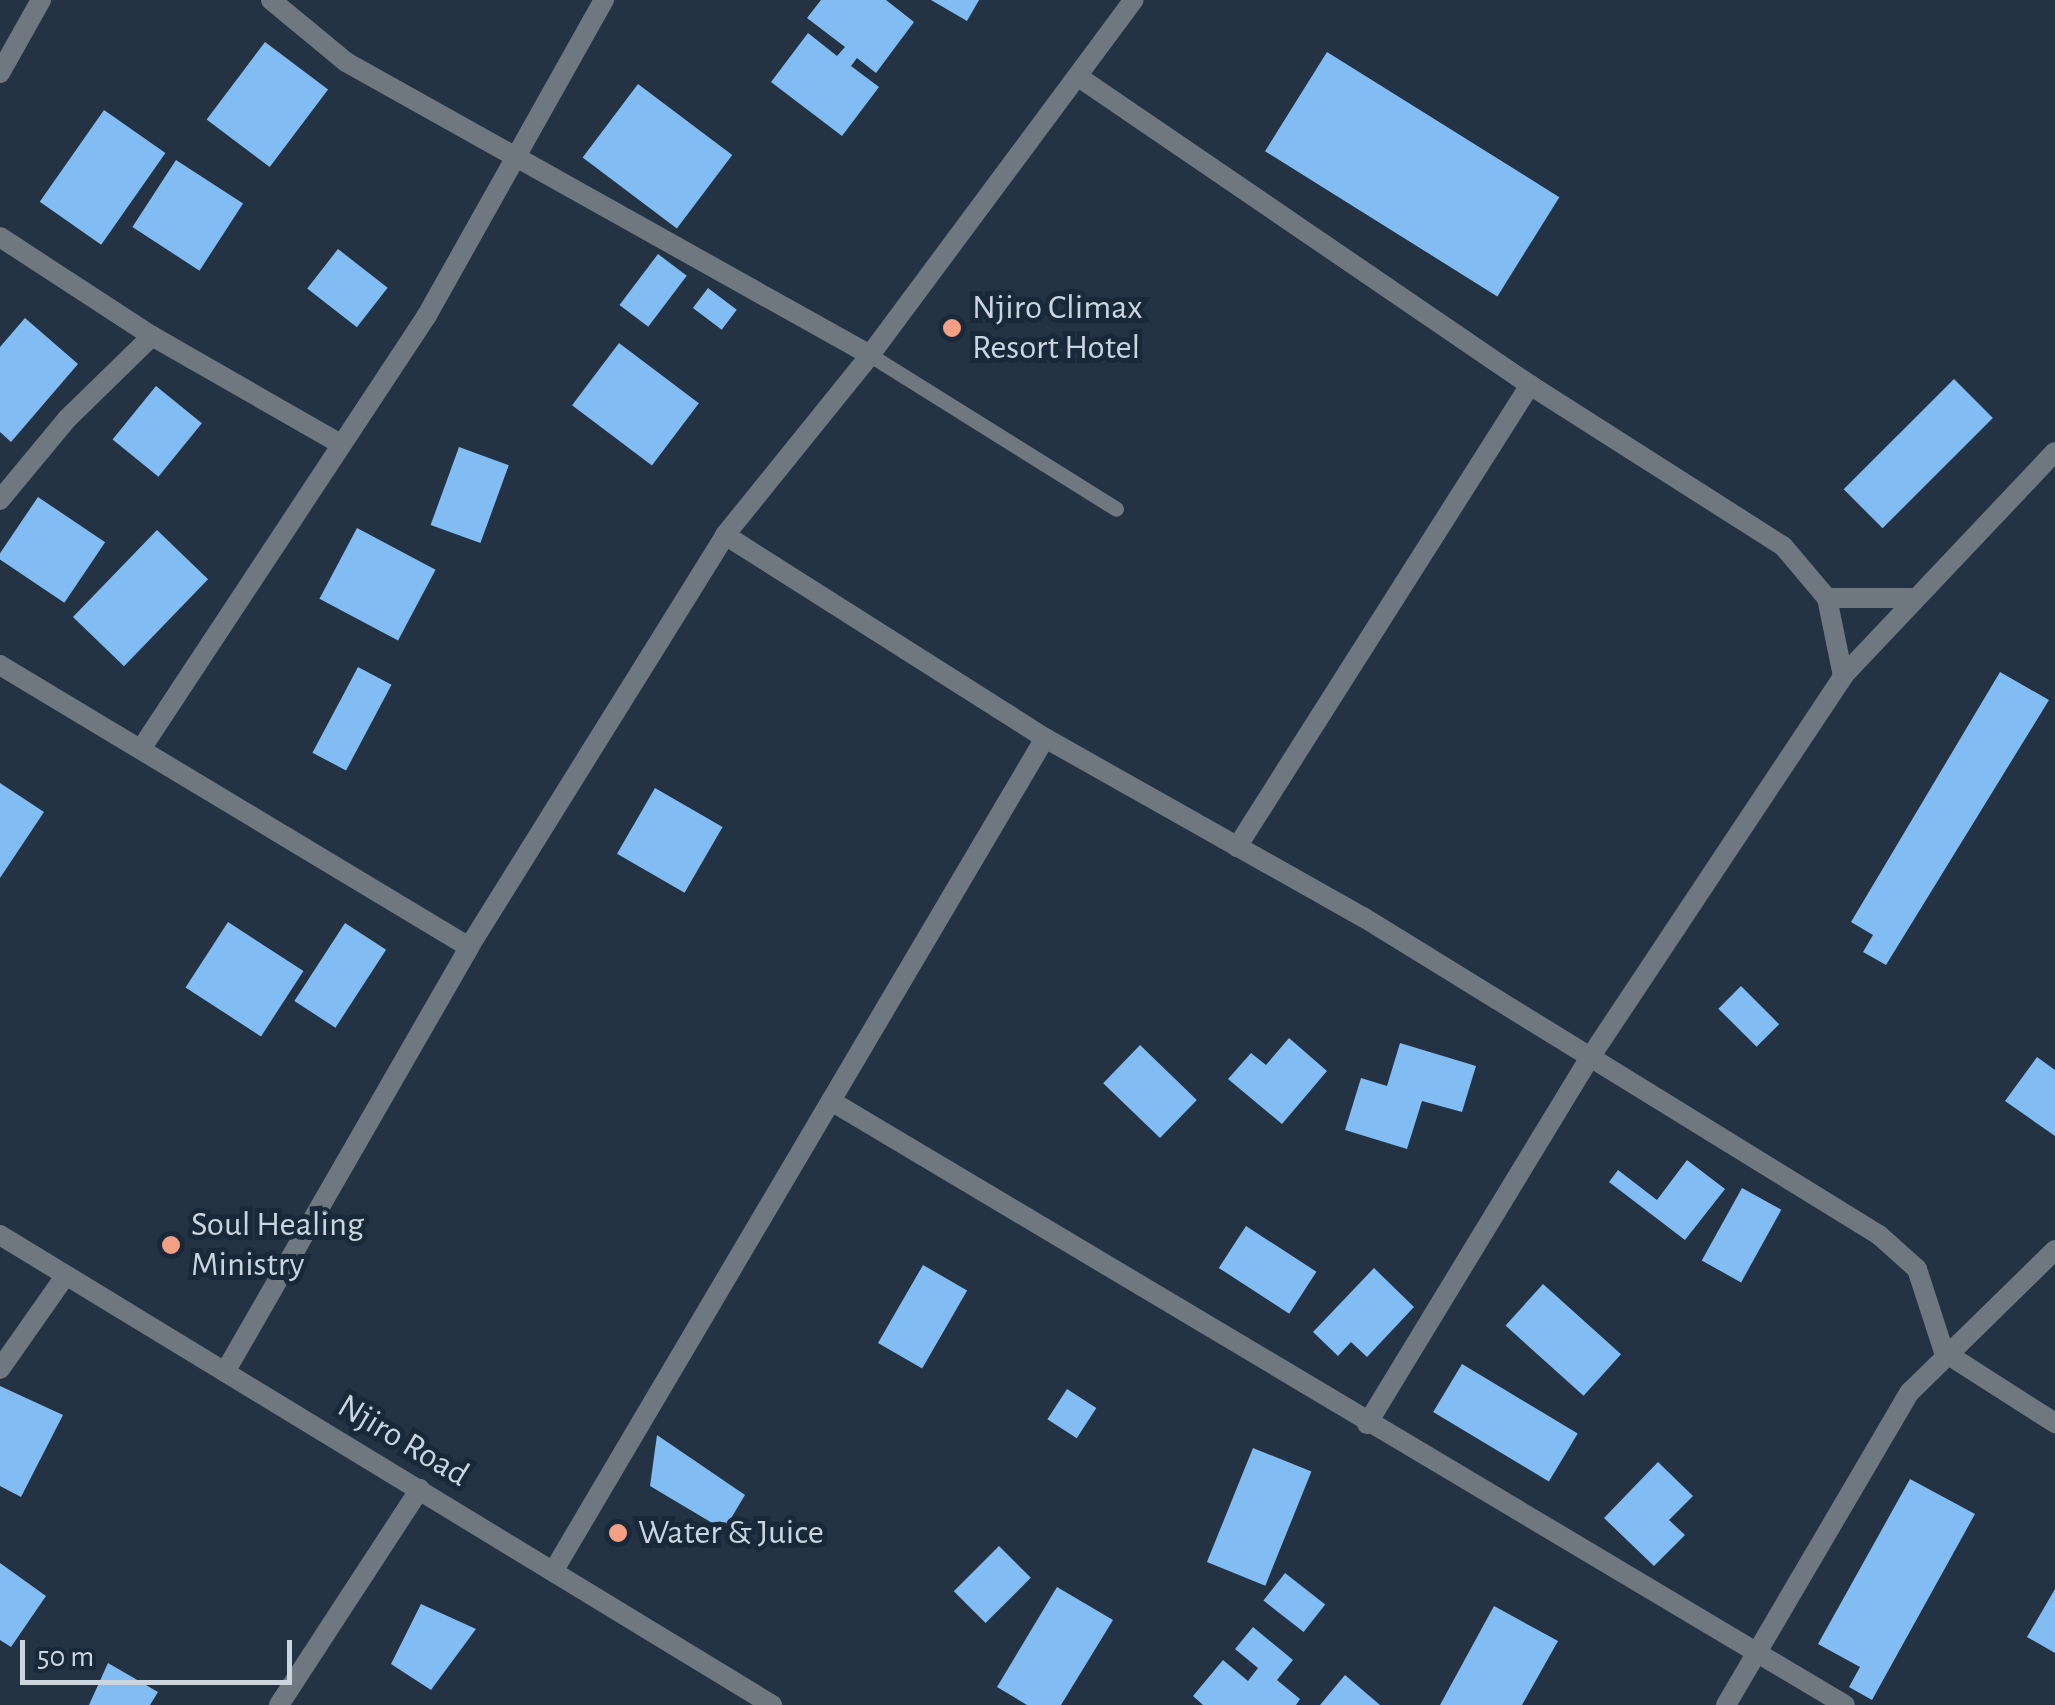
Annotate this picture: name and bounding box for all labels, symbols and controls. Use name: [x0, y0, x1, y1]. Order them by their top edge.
place label: Njiro Climax Resort Hotel: [972, 287, 1143, 369]
marker: Njiro Climax Resort Hotel: [941, 317, 963, 339]
place label: Soul Healing Ministry: [191, 1204, 364, 1286]
marker: Soul Healing Ministry: [160, 1234, 182, 1256]
street label: Njiro Road: [330, 1386, 476, 1496]
place label: Water & Juice: [638, 1512, 824, 1554]
marker: Water & Juice: [607, 1522, 629, 1544]
scale bar: [25, 1620, 298, 1682]
text: 50 m: [37, 1642, 94, 1672]

